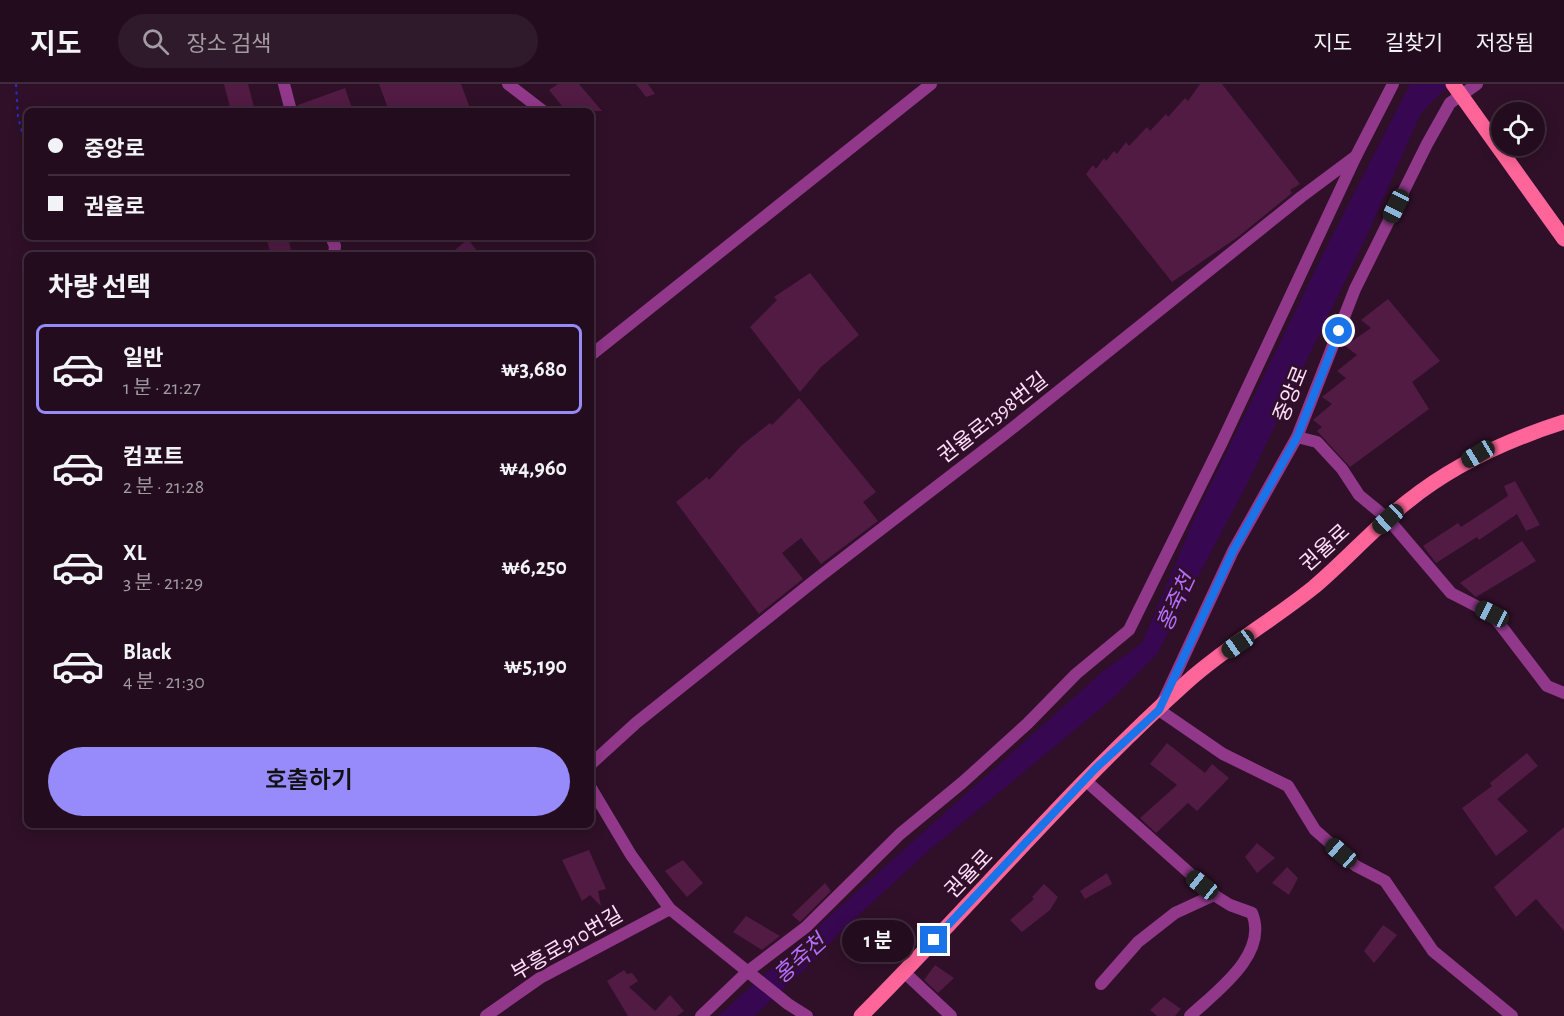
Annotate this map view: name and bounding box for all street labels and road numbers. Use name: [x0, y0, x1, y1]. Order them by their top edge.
street label: 중앙로: [1269, 363, 1312, 425]
street label: 권율로1398번길: [934, 368, 1052, 467]
street label: 권율로: [1296, 520, 1354, 575]
street label: 권율로: [941, 845, 997, 902]
street label: 부흥로910번길: [507, 903, 626, 984]

